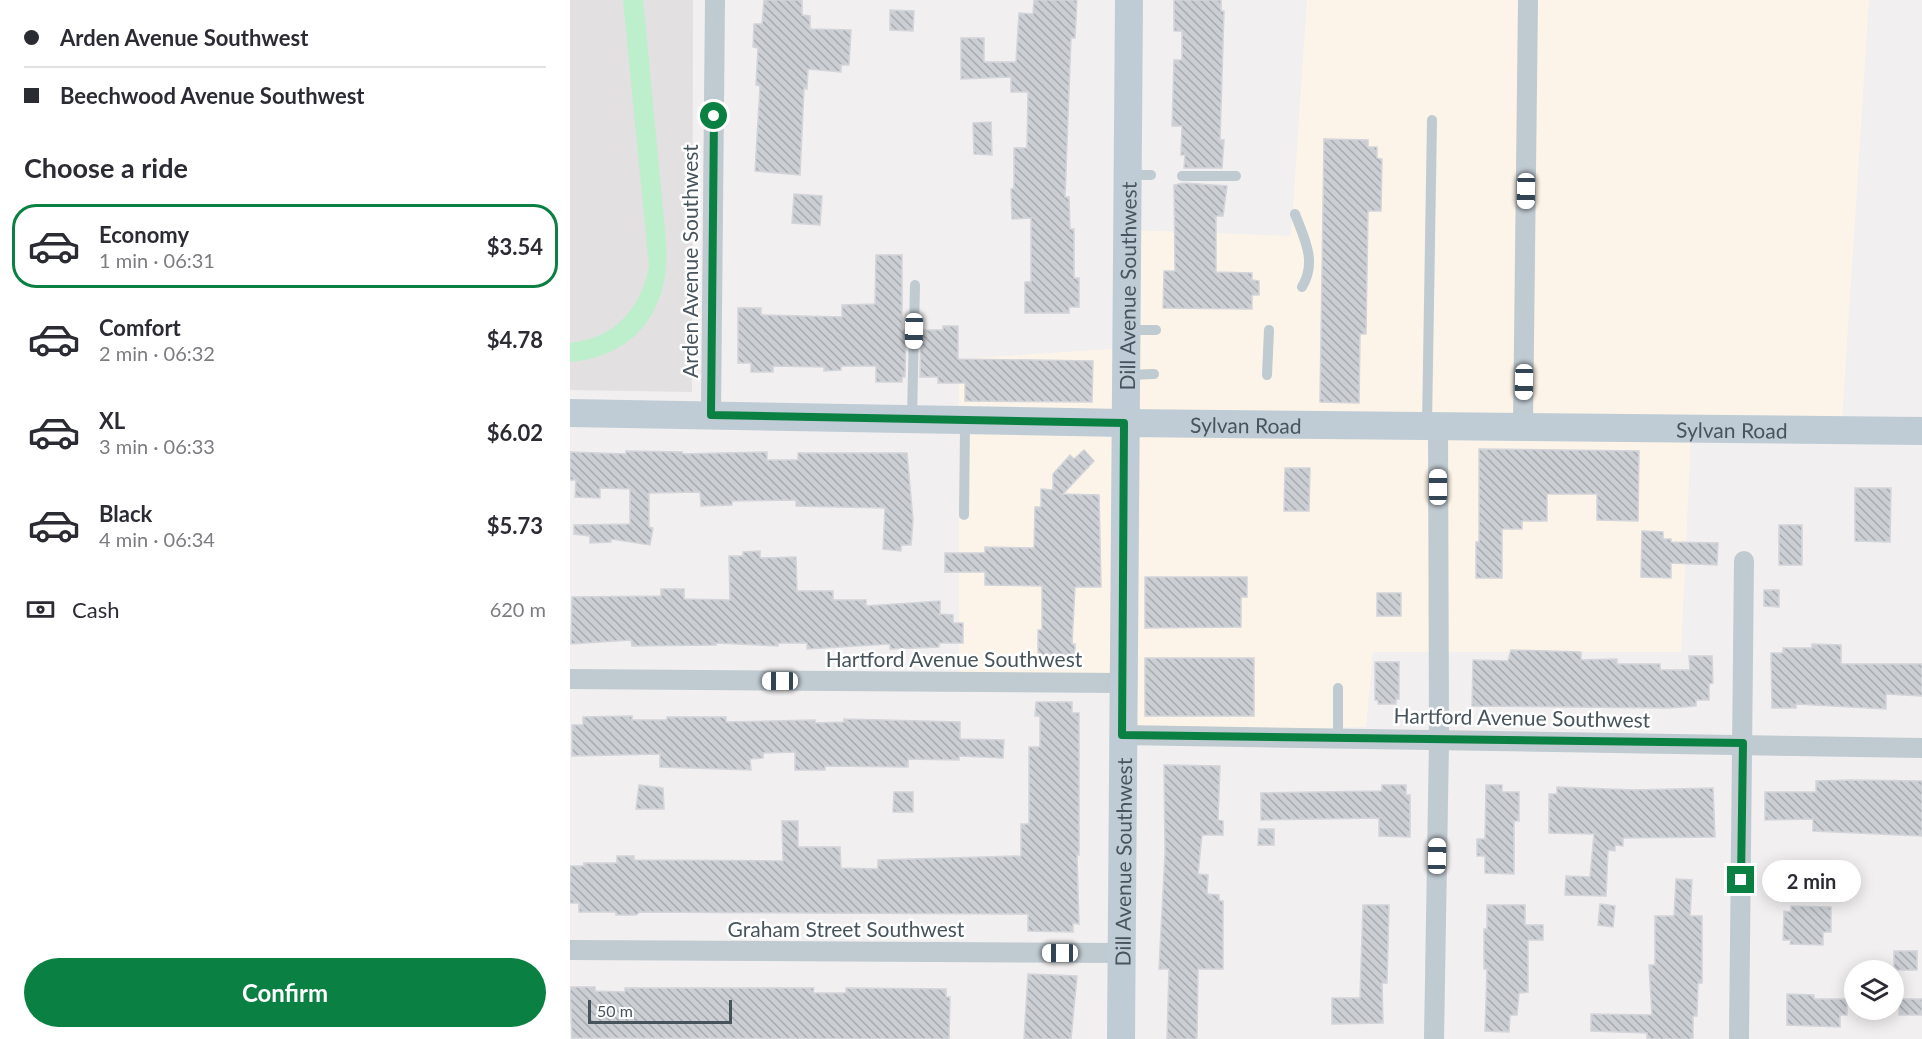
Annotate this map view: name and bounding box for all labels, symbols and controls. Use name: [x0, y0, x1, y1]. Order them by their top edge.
text: Arden Avenue Southwest: [60, 24, 308, 51]
text: Beechwood Avenue Southwest: [60, 82, 365, 109]
route start: [700, 102, 727, 129]
street label: Arden Avenue Southwest: [677, 144, 702, 378]
text: Choose a ride: [24, 151, 188, 184]
car: [1517, 173, 1535, 209]
street label: Dill Avenue Southwest: [1113, 181, 1140, 390]
icon: car: [27, 219, 81, 273]
text: Economy: [99, 221, 189, 248]
text: $3.54: [487, 233, 543, 260]
text: 1 min · 06:31: [99, 248, 215, 272]
icon: car: [27, 312, 81, 366]
car: [905, 313, 923, 349]
text: Comfort: [99, 314, 181, 341]
text: $4.78: [487, 326, 543, 353]
text: 2 min · 06:32: [99, 341, 215, 365]
car: [1515, 364, 1533, 400]
icon: car: [27, 405, 81, 459]
text: XL: [99, 407, 125, 434]
street label: Sylvan Road: [1190, 411, 1302, 437]
street label: Sylvan Road: [1676, 416, 1788, 442]
text: $6.02: [487, 419, 543, 446]
text: 3 min · 06:33: [99, 434, 215, 458]
car: [1429, 469, 1447, 505]
icon: car: [27, 498, 81, 552]
text: Black: [99, 500, 152, 527]
text: $5.73: [487, 512, 543, 539]
text: 4 min · 06:34: [99, 527, 215, 551]
icon: cash: [24, 593, 57, 626]
text: Cash: [72, 596, 119, 623]
text: 620 m: [490, 597, 546, 621]
street label: Hartford Avenue Southwest: [826, 646, 1083, 671]
car: [762, 672, 798, 690]
street label: Hartford Avenue Southwest: [1394, 702, 1651, 732]
street label: Dill Avenue Southwest: [1109, 757, 1136, 966]
car: [1428, 838, 1446, 874]
callout: 2 min: [1762, 859, 1861, 901]
route end: [1727, 866, 1754, 893]
text: 2 min: [1787, 869, 1836, 893]
street label: Graham Street Southwest: [728, 916, 965, 941]
car: [1042, 944, 1078, 962]
button: Confirm: [24, 958, 546, 1027]
map controls: [1844, 960, 1904, 1020]
button: layers: [1844, 960, 1904, 1020]
scale bar: [588, 997, 732, 1024]
text: 50 m: [597, 1001, 633, 1020]

